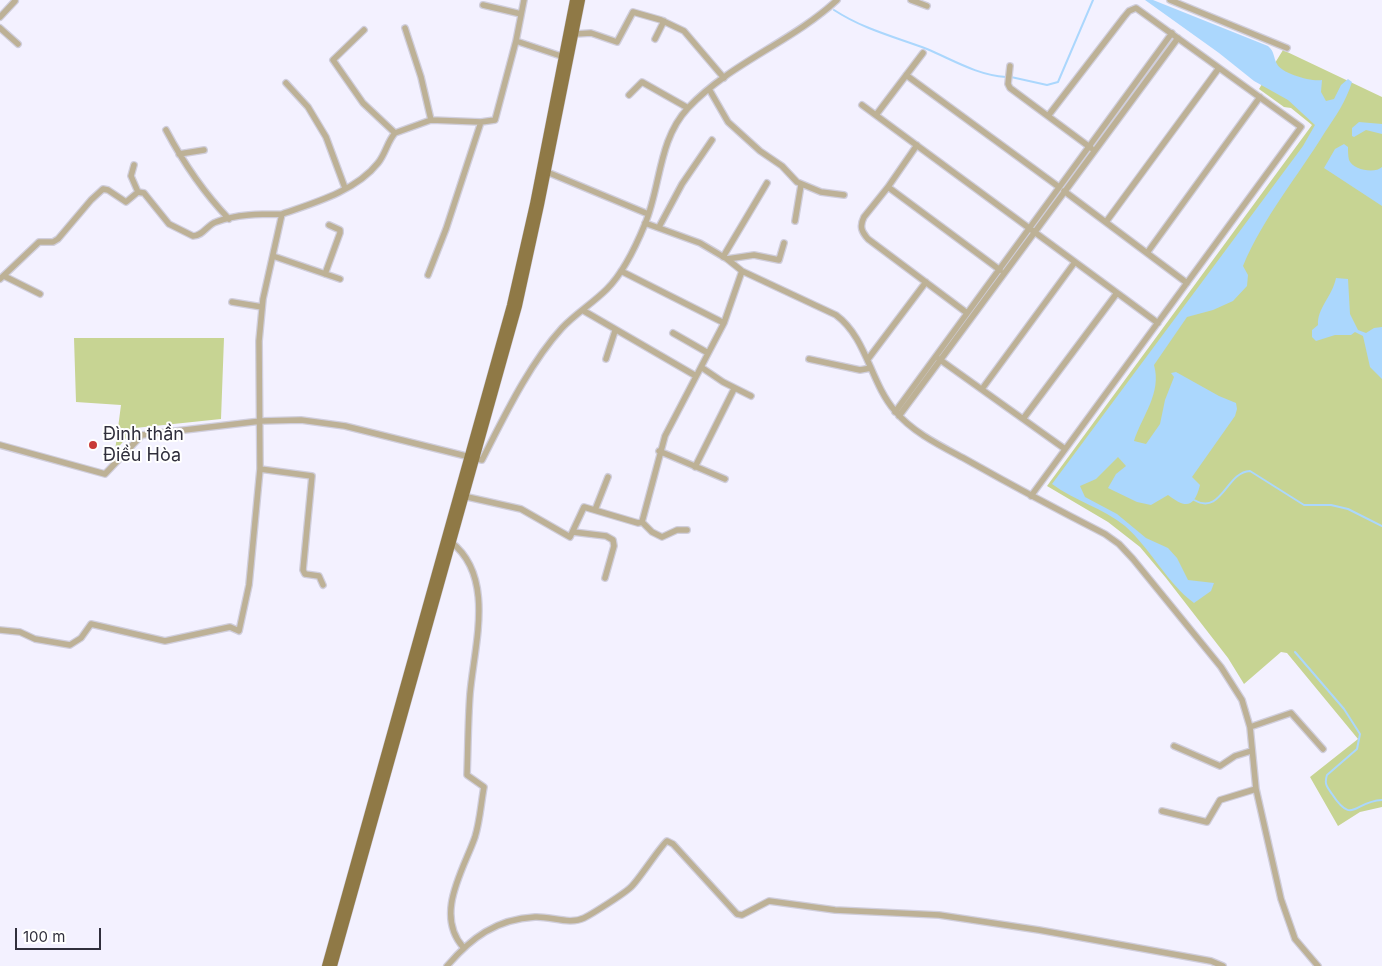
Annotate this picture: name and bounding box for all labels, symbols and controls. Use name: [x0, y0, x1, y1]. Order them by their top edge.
place label: Đình thần Điều Hòa: [103, 424, 184, 466]
marker: Đình thần Điều Hòa: [87, 439, 99, 451]
scale bar: [18, 918, 104, 950]
text: 100 m: [23, 927, 65, 946]

